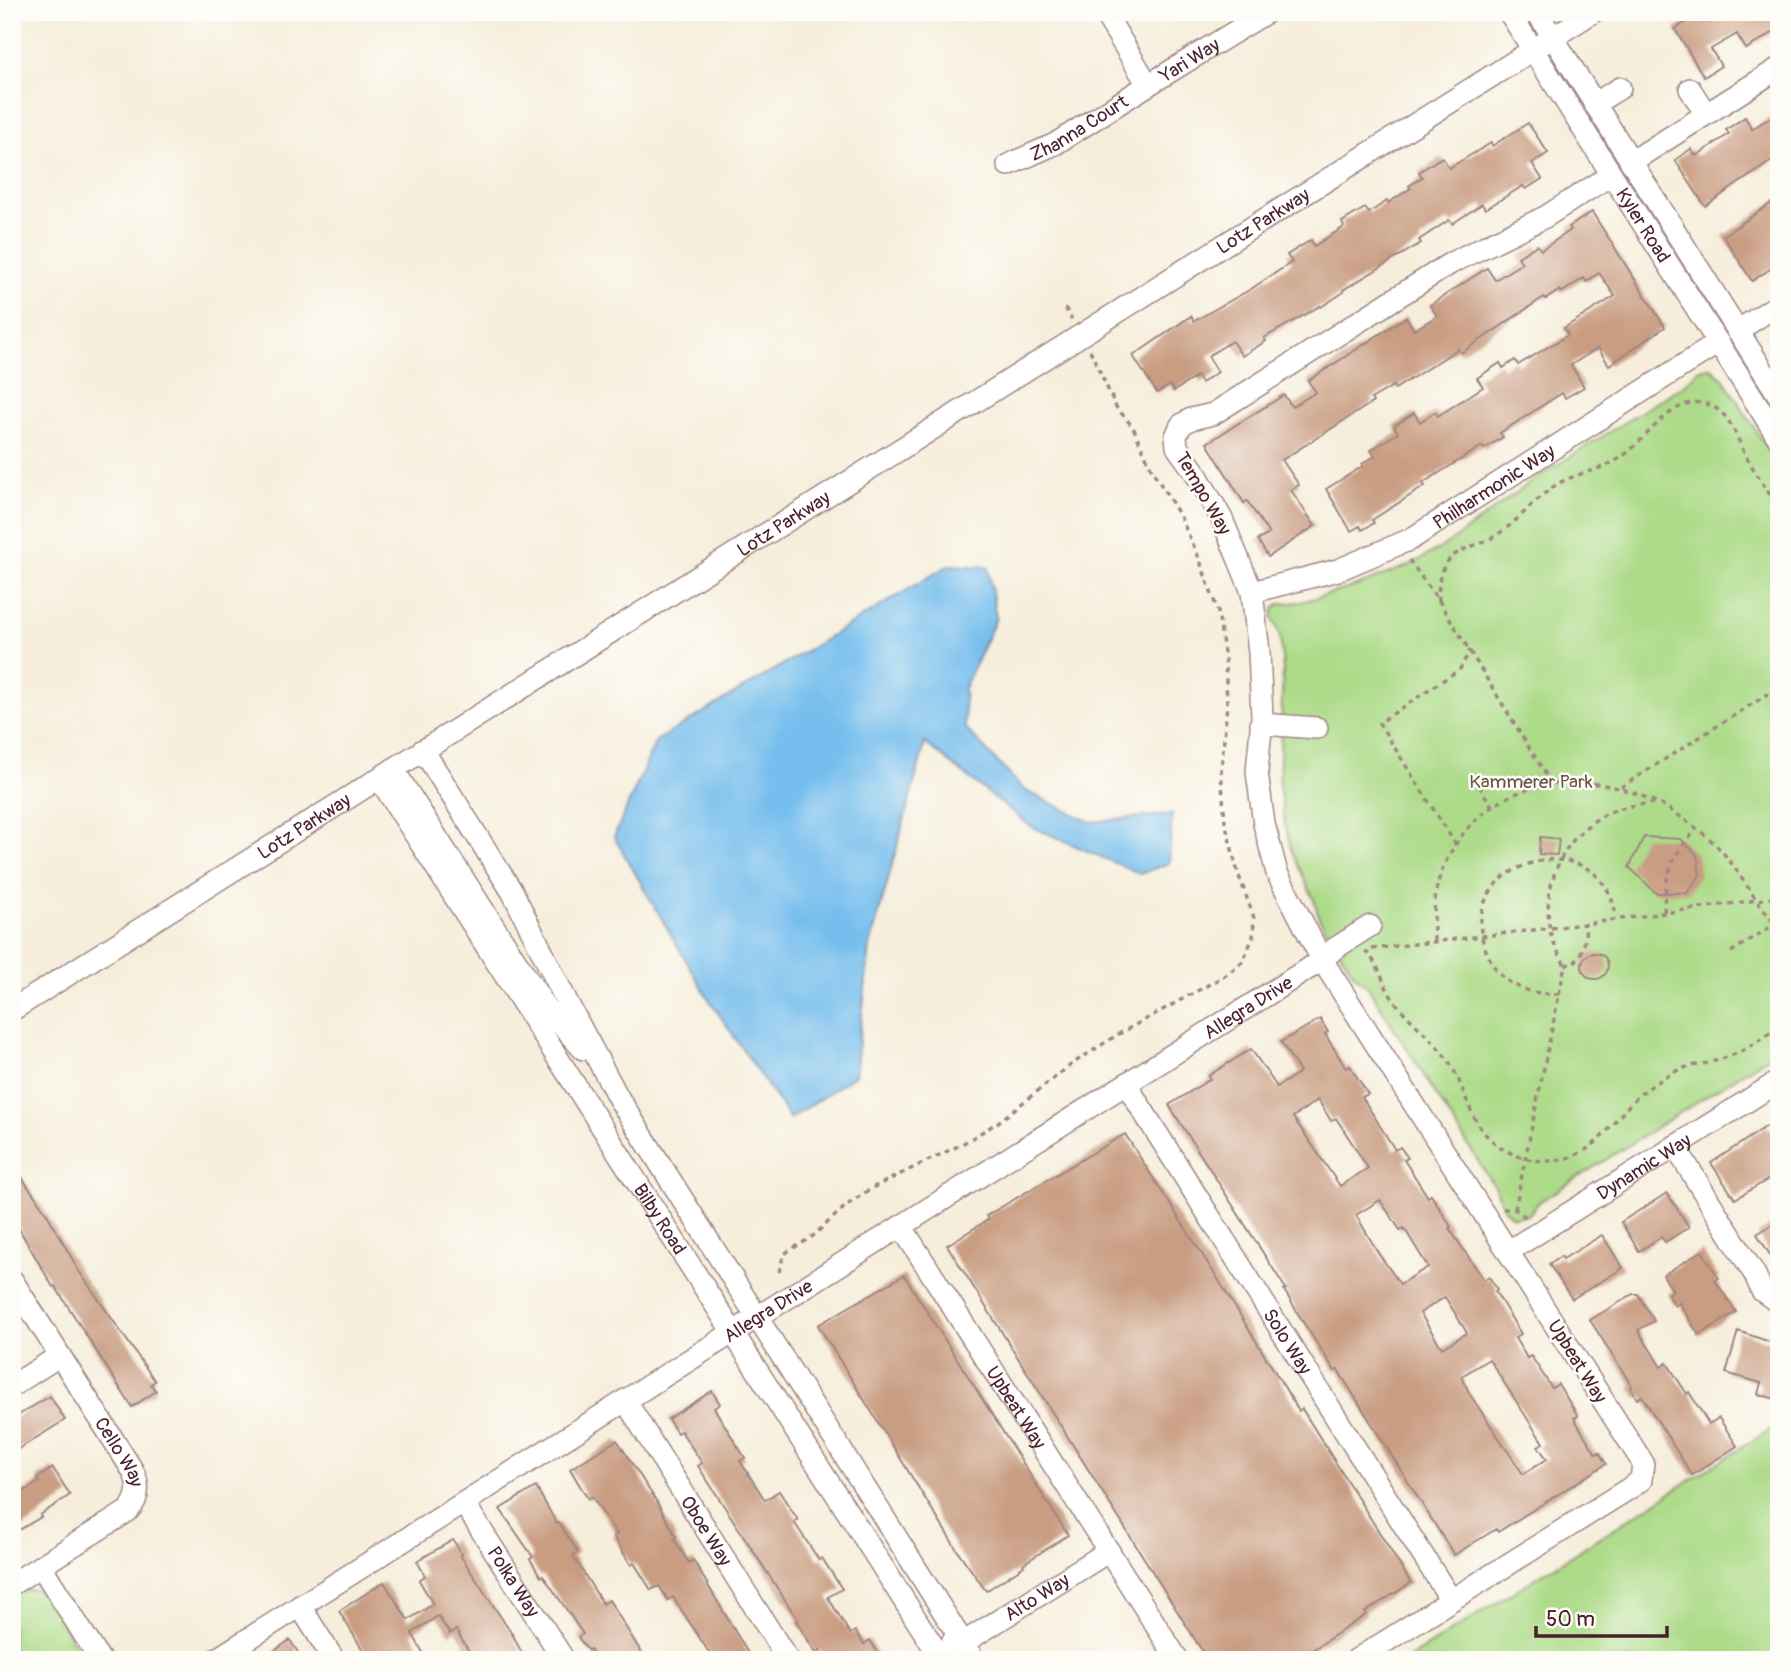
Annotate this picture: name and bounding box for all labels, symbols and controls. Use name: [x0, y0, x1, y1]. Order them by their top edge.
street label: Yari Way: [1154, 33, 1224, 89]
street label: Zhanna Court: [1026, 90, 1133, 167]
street label: Lotz Parkway: [1212, 183, 1314, 260]
street label: Kyler Road: [1610, 184, 1675, 267]
street label: Philharmonic Way: [1429, 439, 1560, 535]
street label: Tempo Way: [1170, 448, 1237, 539]
street label: Lotz Parkway: [733, 486, 835, 562]
park label: Kammerer Park: [1469, 770, 1593, 794]
street label: Lotz Parkway: [253, 788, 355, 865]
street label: Allegra Drive: [1199, 970, 1298, 1045]
street label: Dynamic Way: [1592, 1128, 1696, 1206]
street label: Bilby Road: [628, 1179, 691, 1259]
street label: Allegra Drive: [719, 1274, 818, 1348]
street label: Solo Way: [1257, 1304, 1317, 1379]
street label: Upbeat Way: [1542, 1316, 1612, 1408]
street label: Upbeat Way: [981, 1362, 1051, 1454]
street label: Cello Way: [89, 1413, 148, 1489]
street label: Oboe Way: [675, 1491, 737, 1571]
street label: Polka Way: [482, 1542, 545, 1622]
street label: Alto Way: [1000, 1568, 1074, 1627]
scale bar: [1536, 1595, 1667, 1639]
text: 50 m: [1546, 1606, 1595, 1633]

